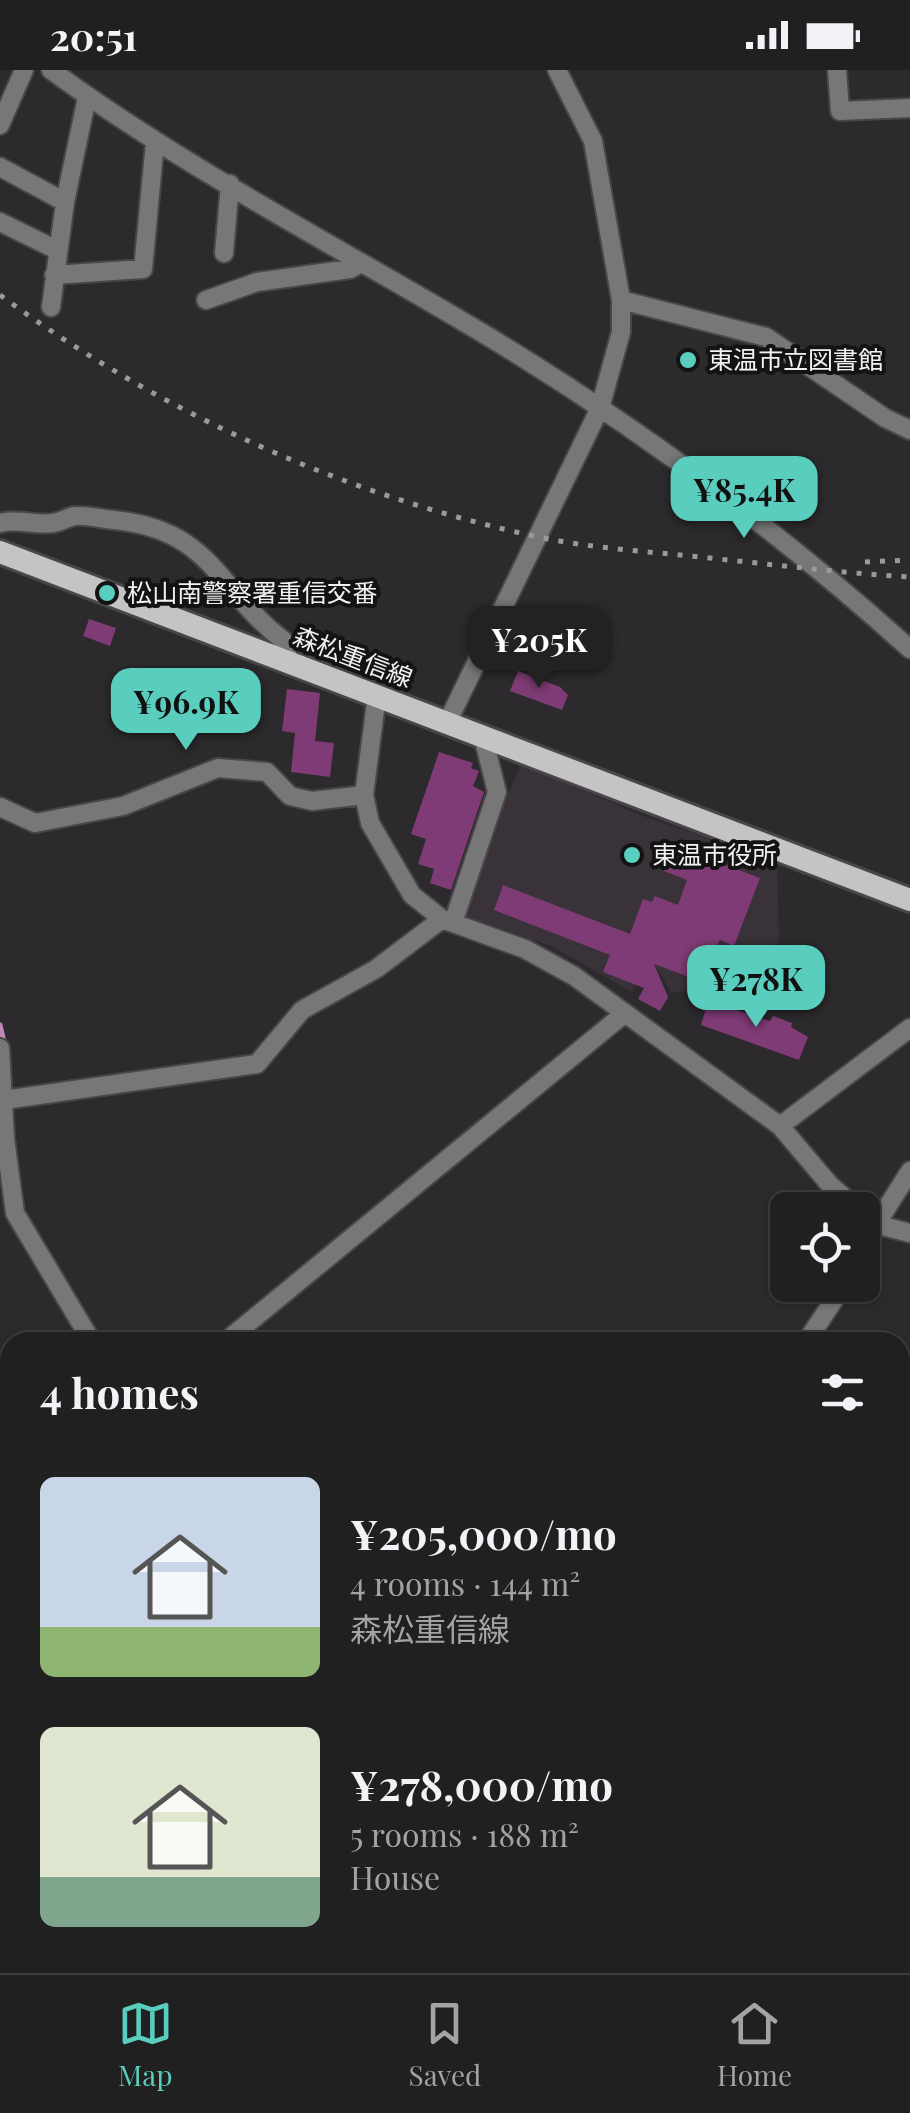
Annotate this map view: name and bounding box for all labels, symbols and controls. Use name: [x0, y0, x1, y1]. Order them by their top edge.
text: 20:51: [50, 10, 137, 61]
place label: 東温市立図書館: [708, 342, 883, 375]
marker: 東温市立図書館: [677, 349, 699, 371]
pin: ¥85.4K: [663, 456, 825, 541]
text: ¥85.4K: [693, 467, 795, 510]
place label: 松山南警察署重信交番: [127, 575, 377, 608]
marker: 松山南警察署重信交番: [96, 582, 118, 604]
pin: ¥205K: [469, 606, 609, 691]
text: ¥205K: [491, 617, 587, 660]
street label: 森松重信線: [289, 618, 418, 693]
pin: ¥96.9K: [105, 668, 267, 753]
text: ¥96.9K: [133, 679, 239, 722]
place label: 東温市役所: [652, 837, 777, 870]
marker: 東温市役所: [621, 844, 643, 866]
pin: ¥278K: [686, 945, 826, 1030]
text: ¥278K: [709, 956, 803, 999]
map controls: [770, 1192, 880, 1302]
button: locate: [770, 1192, 880, 1302]
text: 4 homes: [40, 1364, 199, 1420]
icon: filters: [815, 1365, 870, 1420]
text: ¥205,000/mo: [350, 1505, 617, 1561]
icon: home: [120, 1517, 240, 1637]
text: 4 rooms · 144 m²: [350, 1561, 580, 1604]
text: 森松重信線: [350, 1606, 510, 1649]
text: ¥278,000/mo: [350, 1756, 613, 1812]
icon: home: [120, 1767, 240, 1887]
text: 5 rooms · 188 m²: [350, 1812, 579, 1855]
text: House: [350, 1855, 440, 1898]
tab: Map: [118, 1996, 173, 2093]
tab: Saved: [409, 1996, 481, 2093]
tab: Home: [717, 1996, 792, 2093]

